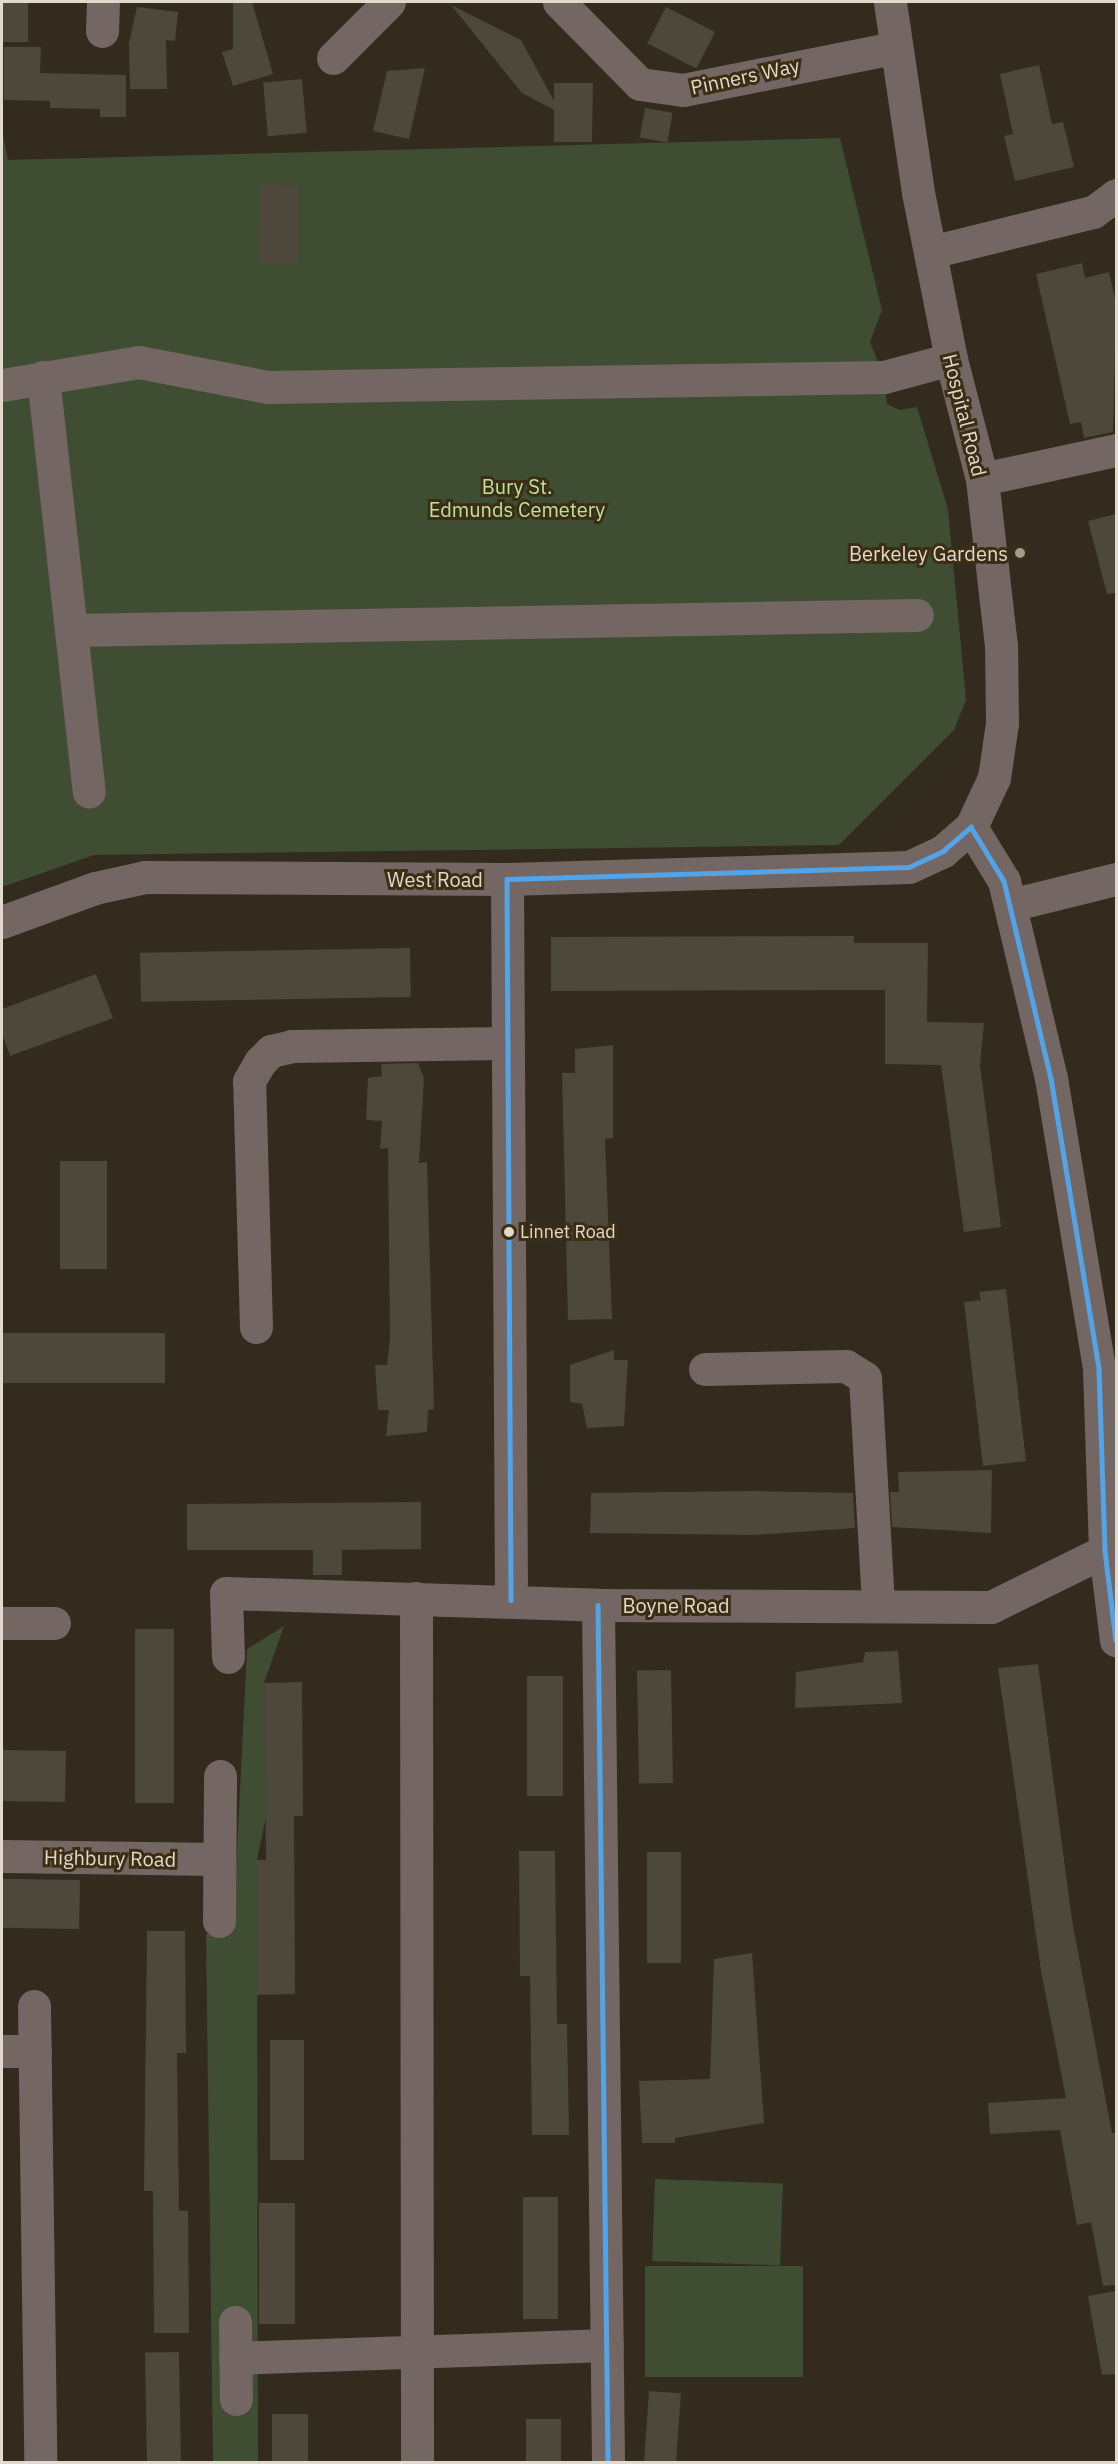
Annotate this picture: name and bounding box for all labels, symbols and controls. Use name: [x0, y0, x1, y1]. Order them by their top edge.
street label: Pinners Way: [688, 53, 802, 99]
street label: Hospital Road: [938, 351, 992, 479]
park label: Bury St. Edmunds Cemetery: [429, 474, 605, 521]
place label: Berkeley Gardens: [849, 541, 1008, 565]
marker: Berkeley Gardens: [1013, 546, 1027, 560]
street label: West Road: [387, 867, 483, 891]
place label: Linnet Road: [520, 1221, 616, 1243]
marker: Linnet Road: [503, 1226, 515, 1238]
street label: Boyne Road: [622, 1593, 730, 1617]
street label: Highbury Road: [44, 1845, 176, 1871]

